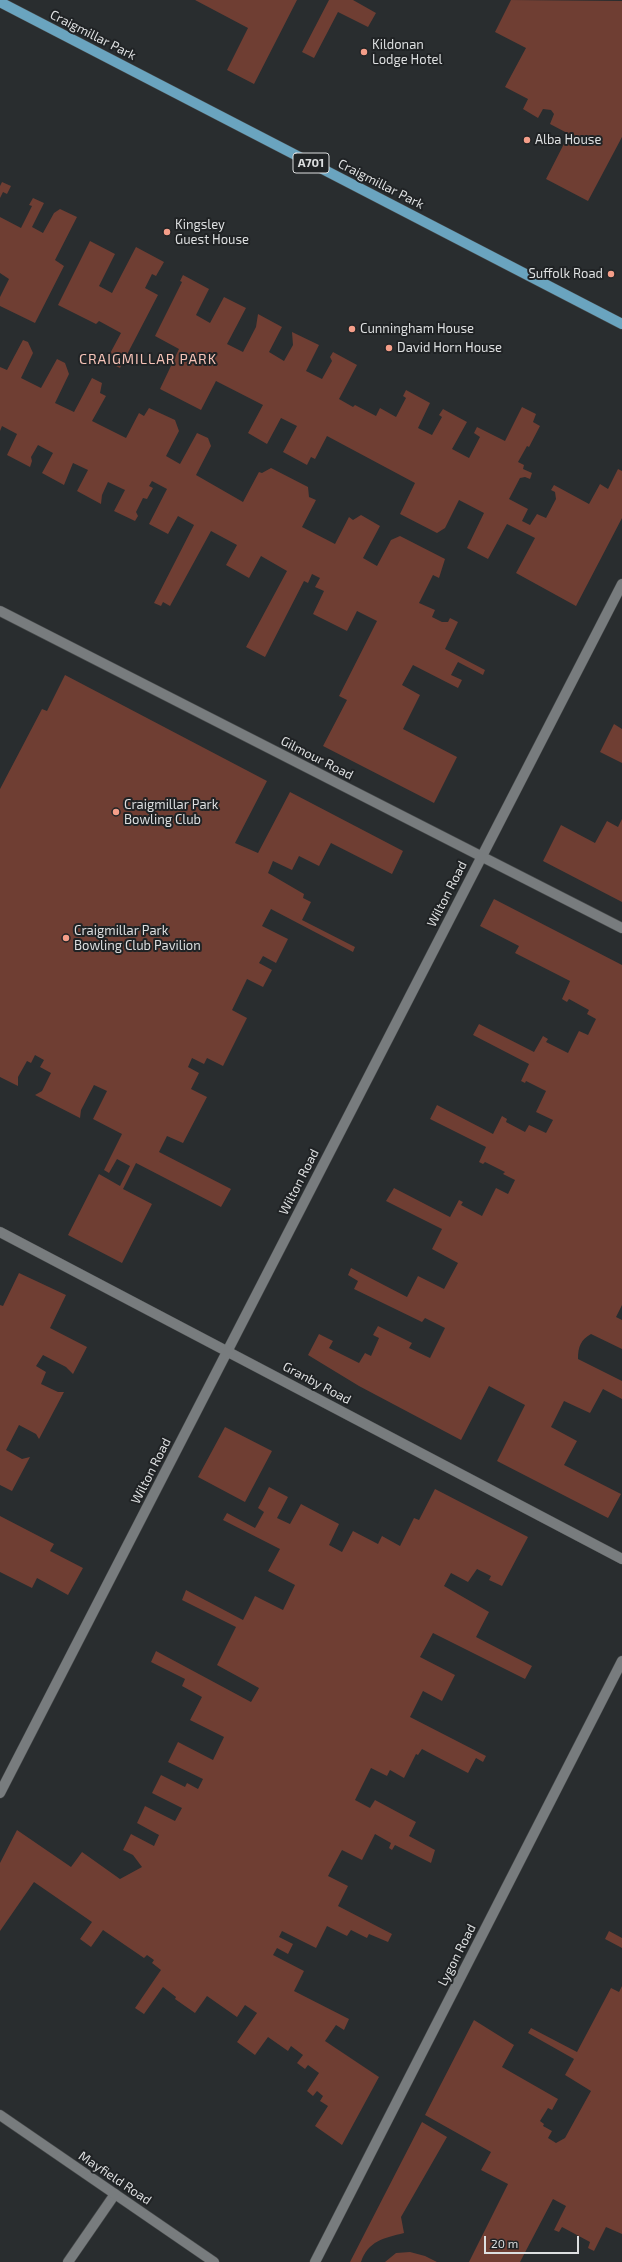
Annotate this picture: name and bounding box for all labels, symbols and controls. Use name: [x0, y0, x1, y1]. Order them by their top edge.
street label: Craigmillar Park: [47, 7, 139, 63]
place label: Kildonan Lodge Hotel: [372, 37, 442, 68]
marker: Kildonan Lodge Hotel: [359, 47, 369, 57]
place label: Alba House: [535, 132, 601, 148]
marker: Alba House: [522, 135, 532, 145]
road number: A701: [293, 153, 329, 173]
street label: Craigmillar Park: [335, 156, 427, 212]
place label: Kingsley Guest House: [175, 217, 249, 248]
marker: Kingsley Guest House: [162, 227, 172, 237]
place label: Suffolk Road: [528, 266, 603, 282]
marker: Suffolk Road: [606, 269, 616, 279]
place label: Cunningham House: [360, 321, 474, 337]
marker: Cunningham House: [347, 324, 357, 334]
place label: David Horn House: [397, 340, 502, 356]
marker: David Horn House: [384, 343, 394, 353]
district label: CRAIGMILLAR PARK: [79, 351, 217, 367]
street label: Gilmour Road: [278, 733, 356, 783]
place label: Craigmillar Park Bowling Club: [124, 797, 218, 828]
marker: Craigmillar Park Bowling Club: [111, 807, 121, 817]
street label: Wilton Road: [424, 858, 470, 930]
place label: Craigmillar Park Bowling Club Pavilion: [74, 923, 201, 954]
marker: Craigmillar Park Bowling Club Pavilion: [61, 933, 71, 943]
street label: Wilton Road: [276, 1146, 322, 1218]
street label: Granby Road: [280, 1358, 354, 1408]
street label: Wilton Road: [128, 1435, 174, 1507]
street label: Lygon Road: [435, 1921, 479, 1989]
street label: Mayfield Road: [76, 2148, 154, 2208]
scale bar: [486, 2228, 581, 2254]
text: 20 m: [491, 2236, 518, 2250]

